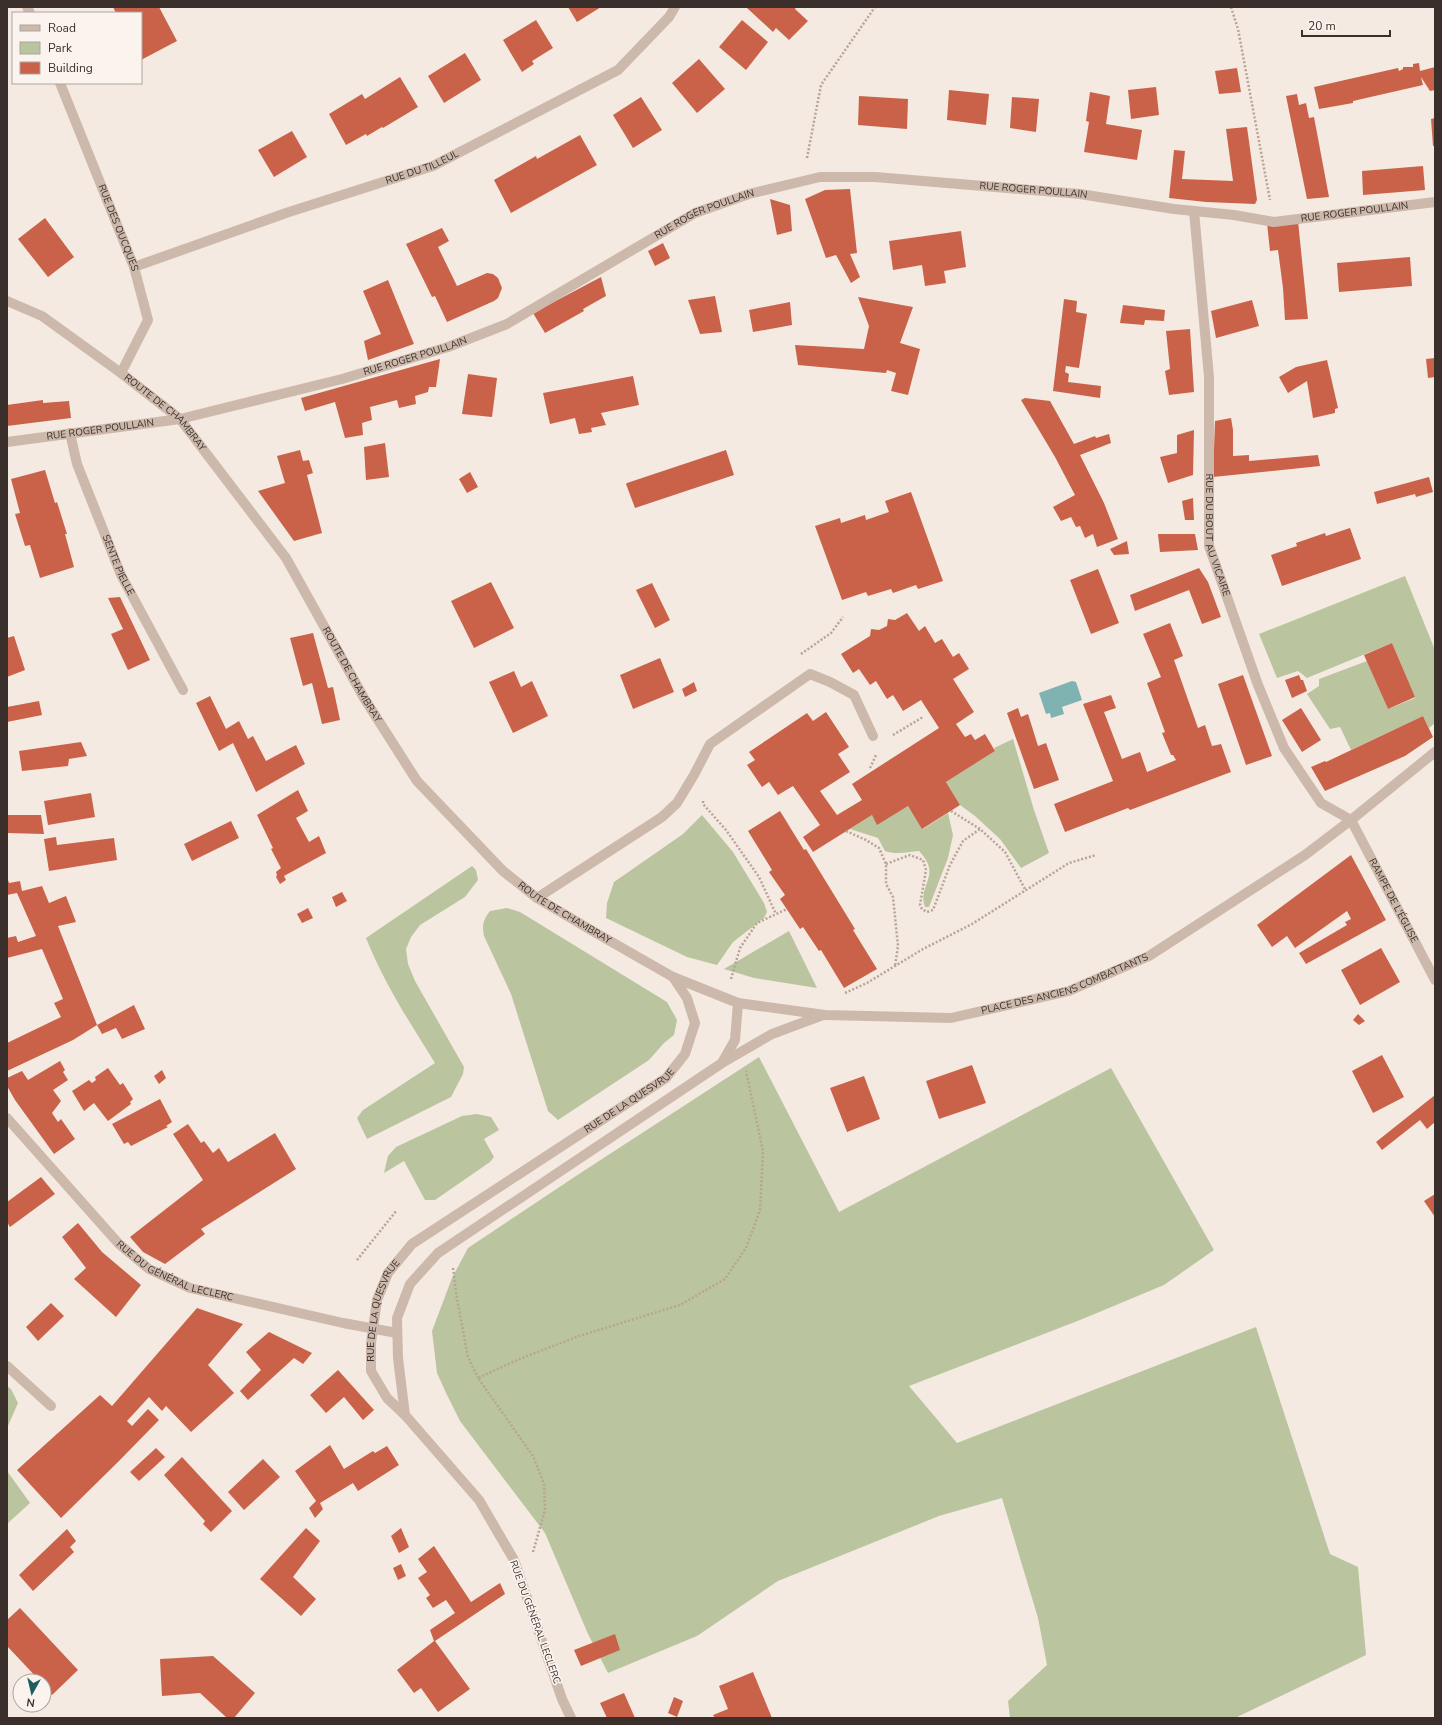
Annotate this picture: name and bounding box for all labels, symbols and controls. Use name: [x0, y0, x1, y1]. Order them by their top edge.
legend: [12, 12, 142, 84]
scale bar: [1302, 12, 1390, 38]
text: 20 m: [1308, 18, 1336, 34]
text: Road: [48, 20, 76, 36]
text: Park: [48, 40, 73, 56]
text: Building: [48, 60, 93, 76]
street label: RUE DU TILLEUL: [384, 147, 462, 188]
street label: RUE ROGER POULLAIN: [979, 179, 1088, 202]
street label: RUE DES OUCQUES: [94, 182, 142, 273]
street label: RUE ROGER POULLAIN: [652, 186, 756, 242]
street label: RUE ROGER POULLAIN: [1300, 198, 1409, 226]
street label: RUE ROGER POULLAIN: [361, 333, 469, 379]
street label: ROUTE DE CHAMBRAY: [121, 371, 210, 455]
street label: RUE ROGER POULLAIN: [46, 416, 155, 444]
street label: RUE DU BOUT AU VICAIRE: [1202, 474, 1233, 599]
street label: SENTE PIELLE: [99, 533, 138, 598]
street label: ROUTE DE CHAMBRAY: [319, 624, 385, 726]
street label: RAMPE DE L'ÉGLISE: [1365, 856, 1421, 945]
street label: ROUTE DE CHAMBRAY: [515, 878, 615, 948]
street label: PLACE DES ANCIENS COMBATTANTS: [980, 950, 1151, 1018]
street label: RUE DE LA QUESVRUE: [581, 1065, 678, 1137]
street label: RUE DU GÉNÉRAL LECLERC: [113, 1237, 235, 1305]
street label: RUE DE LA QUESVRUE: [364, 1257, 403, 1362]
street label: RUE DU GÉNÉRAL LECLERC: [506, 1558, 564, 1686]
north arrow: [12, 1673, 52, 1713]
text: N: [26, 1694, 36, 1710]

